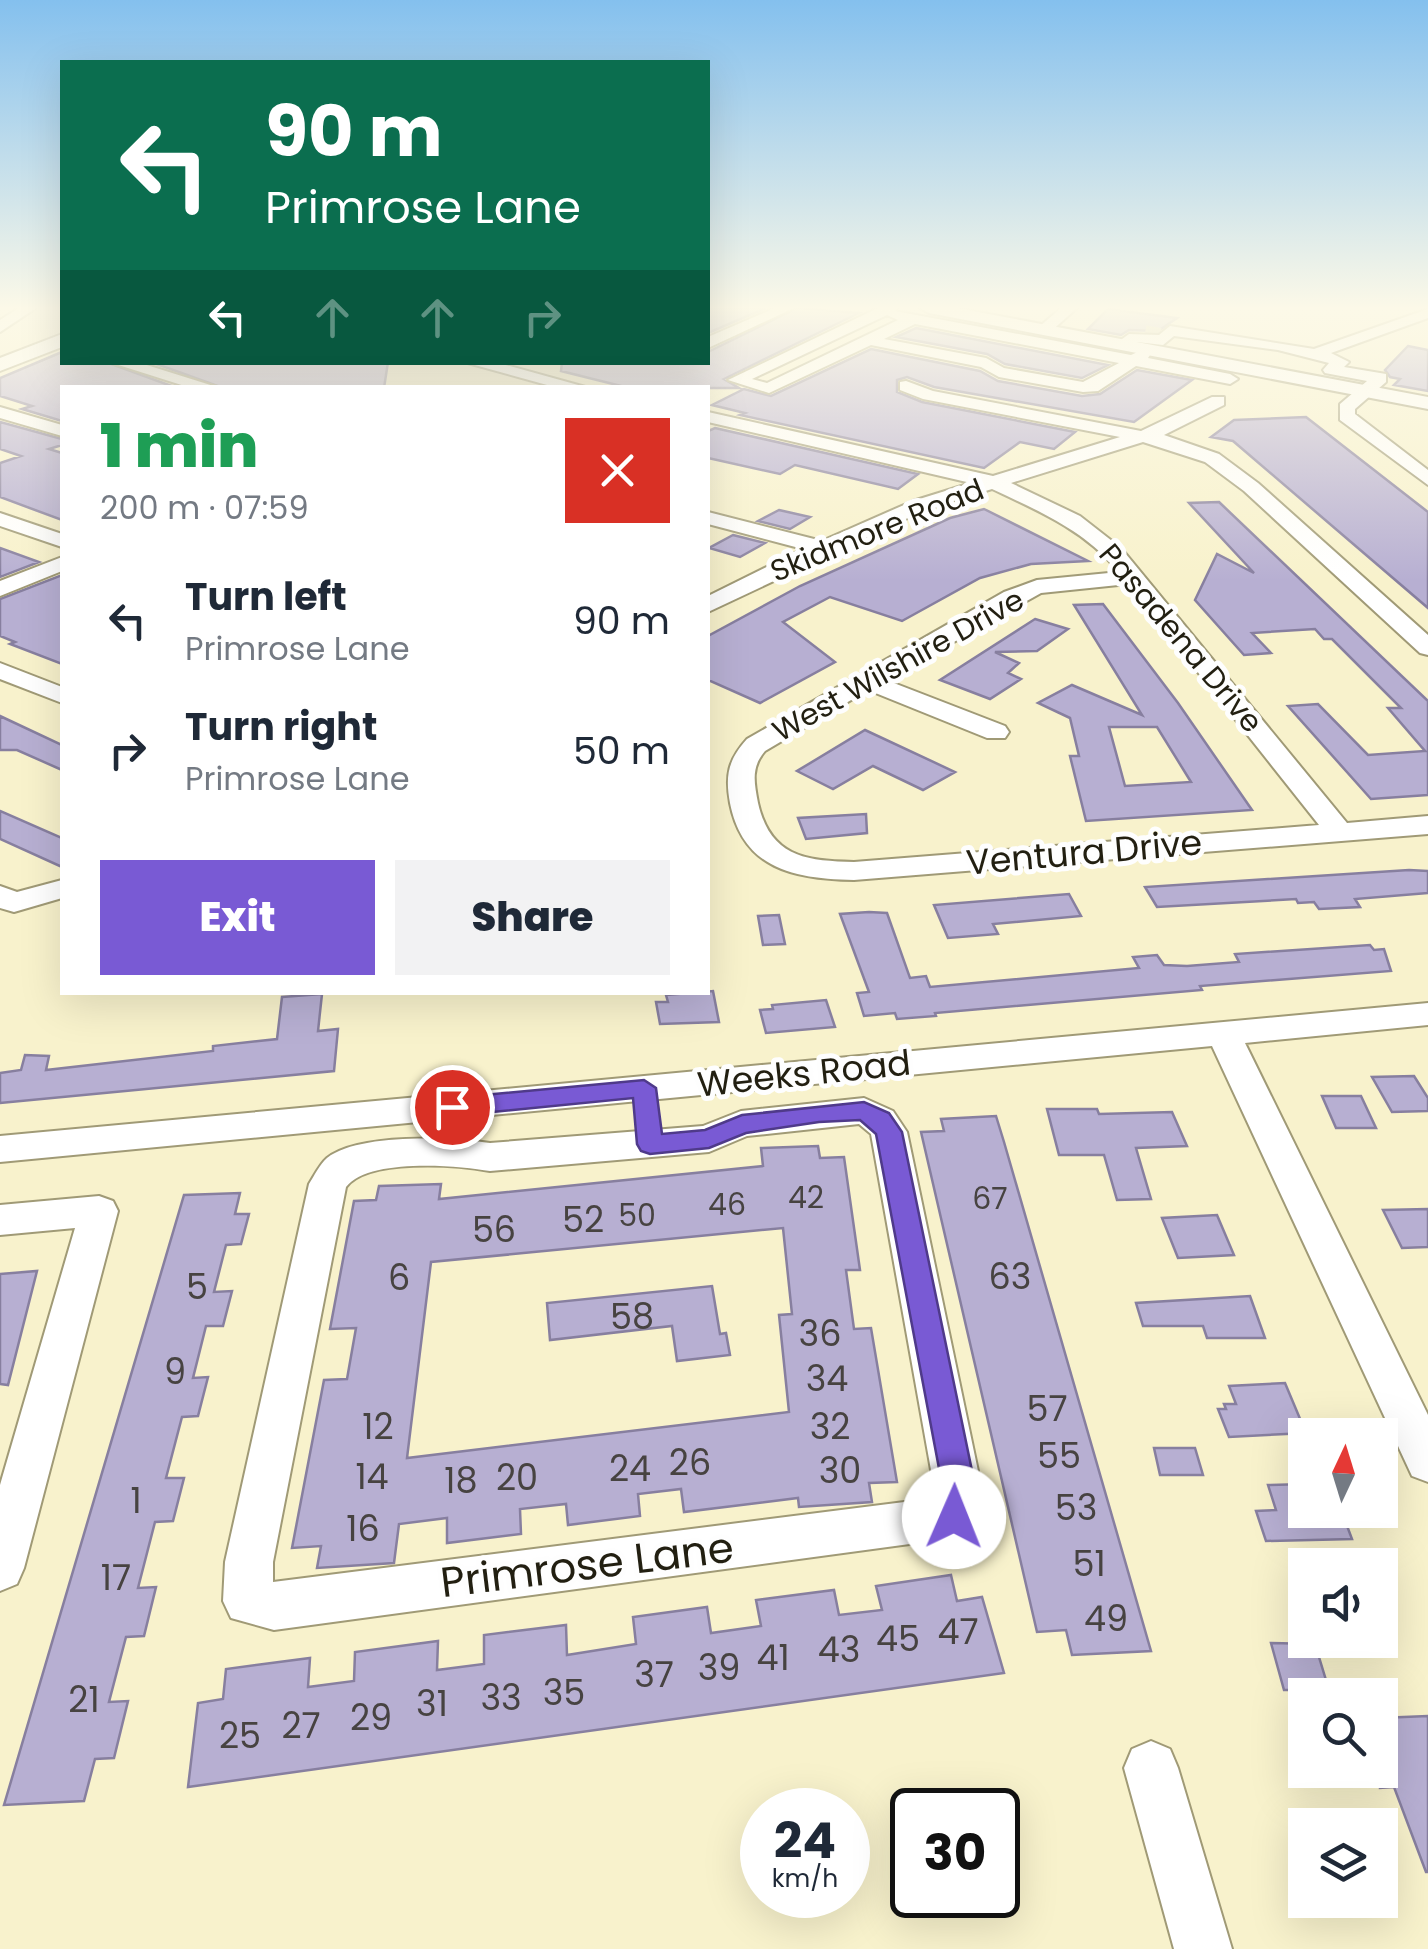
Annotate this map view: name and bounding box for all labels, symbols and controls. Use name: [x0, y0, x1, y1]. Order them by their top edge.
text: 90 m: [265, 82, 443, 181]
icon: left: [100, 100, 230, 230]
text: Primrose Lane: [265, 176, 581, 239]
icon: left: [200, 290, 255, 345]
icon: ahead: [305, 290, 360, 345]
icon: ahead: [410, 290, 465, 345]
icon: right: [515, 290, 570, 345]
text: 1 min: [100, 404, 258, 488]
button: close: [565, 418, 670, 523]
street label: Skidmore Road: [764, 468, 990, 592]
text: 200 m · 07:59: [100, 485, 309, 530]
street label: Pasadena Drive: [1089, 534, 1273, 742]
text: Turn left: [185, 570, 347, 623]
street label: West Wilshire Drive: [764, 578, 1032, 752]
icon: left: [100, 593, 155, 648]
text: 90 m: [573, 594, 670, 647]
text: Primrose Lane: [185, 626, 410, 671]
text: Turn right: [185, 700, 377, 753]
icon: right: [100, 723, 155, 778]
text: 50 m: [573, 724, 670, 777]
text: Primrose Lane: [185, 756, 410, 801]
street label: Ventura Drive: [964, 817, 1204, 887]
button: Exit: [100, 860, 375, 975]
button: Share: [395, 860, 670, 975]
street label: Weeks Road: [695, 1037, 913, 1109]
pin: [410, 1065, 495, 1150]
icon: arrive: [425, 1080, 480, 1135]
house number: 42: [788, 1176, 824, 1219]
house number: 67: [972, 1177, 1008, 1220]
house number: 46: [708, 1183, 746, 1226]
house number: 50: [618, 1194, 656, 1237]
house number: 52: [562, 1195, 604, 1244]
house number: 56: [472, 1205, 516, 1254]
house number: 63: [989, 1252, 1031, 1301]
house number: 6: [388, 1253, 410, 1302]
house number: 5: [186, 1262, 208, 1311]
house number: 58: [610, 1292, 654, 1341]
house number: 36: [799, 1309, 841, 1358]
house number: 9: [164, 1347, 186, 1396]
house number: 34: [806, 1354, 848, 1403]
house number: 57: [1026, 1384, 1068, 1433]
house number: 12: [362, 1402, 394, 1451]
house number: 32: [810, 1402, 850, 1451]
north arrow: [1288, 1418, 1398, 1528]
map controls: [1288, 1418, 1398, 1918]
house number: 55: [1037, 1431, 1081, 1480]
house number: 26: [669, 1438, 711, 1487]
house number: 24: [609, 1444, 651, 1493]
house number: 30: [819, 1446, 861, 1495]
house number: 14: [355, 1452, 389, 1501]
house number: 20: [496, 1453, 538, 1502]
house number: 18: [444, 1456, 478, 1505]
position arrow: [902, 1465, 1006, 1569]
house number: 1: [130, 1476, 142, 1525]
house number: 53: [1055, 1483, 1097, 1532]
house number: 16: [346, 1504, 380, 1553]
street label: Primrose Lane: [437, 1518, 737, 1612]
house number: 51: [1072, 1539, 1106, 1588]
button: sound: [1288, 1548, 1398, 1658]
house number: 17: [101, 1553, 131, 1602]
house number: 49: [1084, 1594, 1128, 1643]
house number: 47: [937, 1607, 979, 1656]
house number: 45: [876, 1614, 920, 1663]
house number: 43: [818, 1625, 860, 1674]
house number: 41: [756, 1633, 790, 1682]
house number: 39: [698, 1643, 740, 1692]
house number: 37: [634, 1650, 674, 1699]
house number: 35: [543, 1668, 585, 1717]
house number: 33: [480, 1673, 522, 1722]
house number: 21: [68, 1675, 100, 1724]
button: search: [1288, 1678, 1398, 1788]
house number: 31: [416, 1679, 448, 1728]
house number: 29: [350, 1693, 392, 1742]
house number: 27: [281, 1701, 321, 1750]
house number: 25: [219, 1711, 261, 1760]
speed limit sign: 30: [890, 1788, 1020, 1918]
text: 24: [774, 1805, 836, 1876]
button: layers: [1288, 1808, 1398, 1918]
text: km/h: [772, 1861, 838, 1896]

